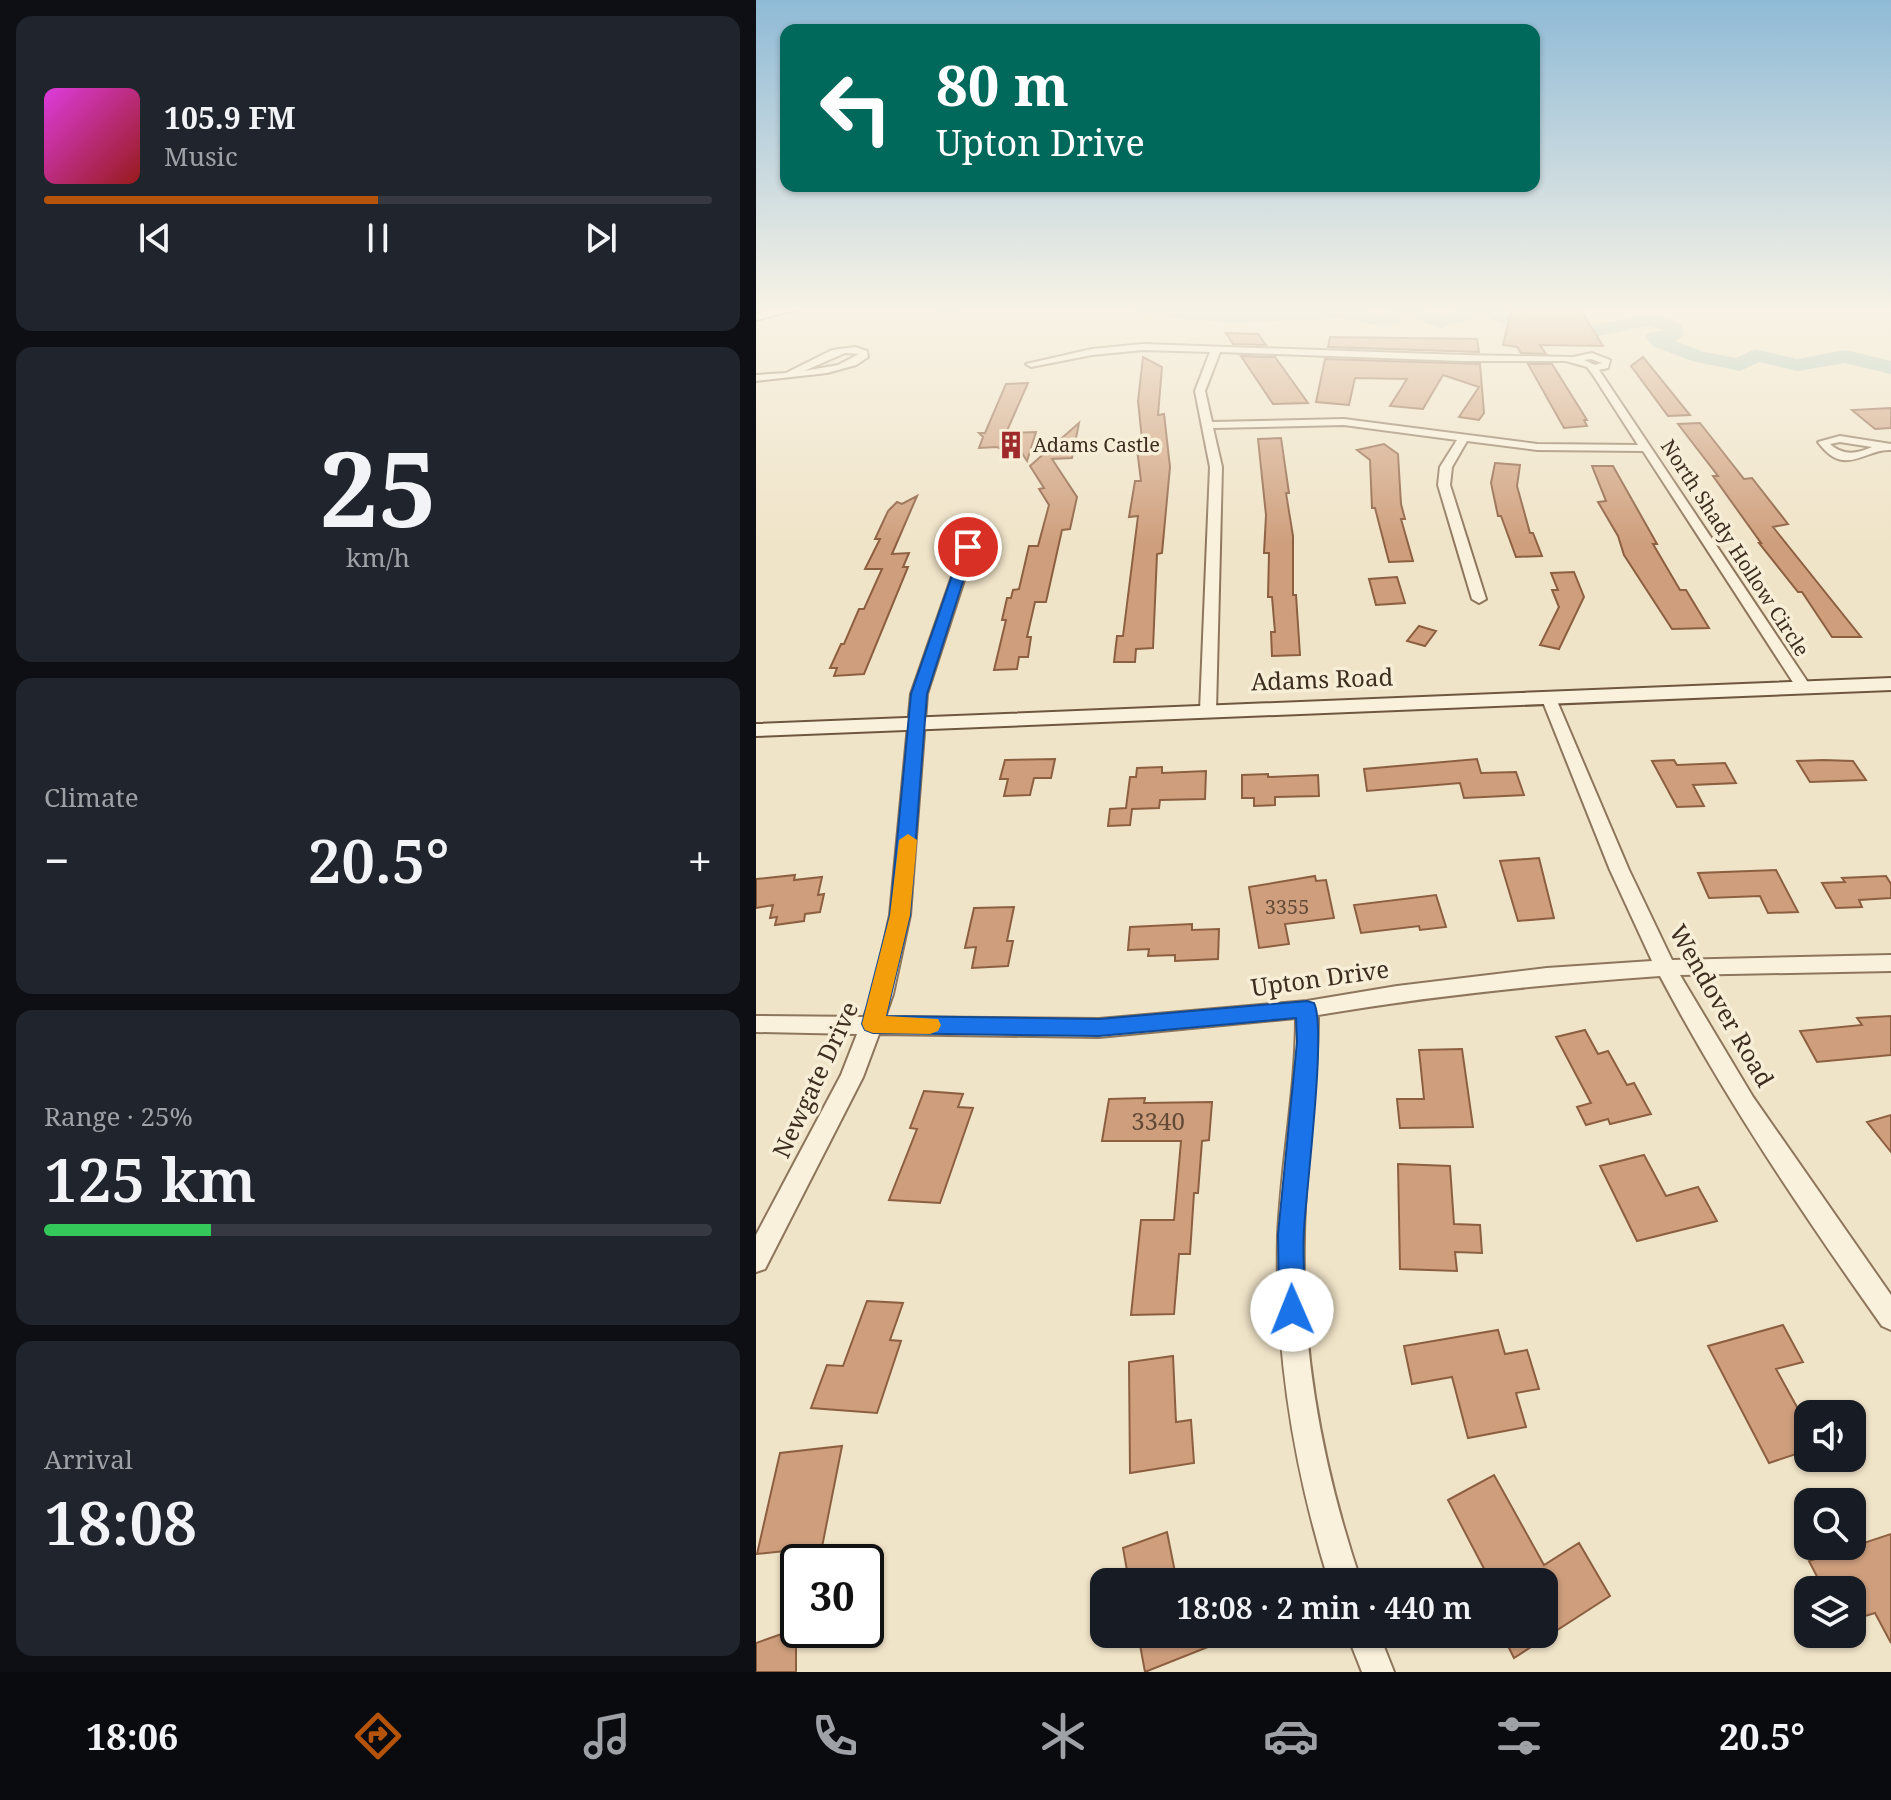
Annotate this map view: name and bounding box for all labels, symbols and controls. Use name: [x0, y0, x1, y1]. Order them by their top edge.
text: 80 m: [936, 46, 1069, 122]
icon: left: [804, 56, 908, 160]
text: 105.9 FM: [164, 97, 296, 138]
text: Upton Drive: [936, 118, 1145, 167]
text: Music: [164, 138, 238, 174]
icon: previous: [133, 216, 177, 260]
icon: pause: [356, 216, 400, 260]
icon: next: [579, 216, 623, 260]
text: 25: [319, 416, 437, 557]
building icon: Adams Castle: [996, 430, 1026, 460]
place label: Adams Castle: [1033, 431, 1160, 458]
street label: North Shady Hollow Circle: [1655, 434, 1816, 661]
pin: [934, 513, 1002, 581]
icon: arrive: [946, 525, 990, 569]
text: km/h: [346, 539, 410, 575]
street label: Adams Road: [1250, 660, 1394, 697]
text: Climate: [44, 779, 139, 815]
text: 20.5°: [307, 819, 449, 901]
text: −: [44, 830, 69, 890]
text: +: [687, 830, 712, 890]
house number: 3355: [1265, 893, 1309, 920]
street label: Wendover Road: [1662, 918, 1782, 1093]
street label: Upton Drive: [1249, 951, 1391, 1004]
street label: Newgate Drive: [764, 996, 865, 1163]
text: Range · 25%: [44, 1098, 193, 1134]
house number: 3340: [1131, 1104, 1185, 1137]
text: 125 km: [44, 1138, 256, 1220]
position arrow: [1250, 1268, 1334, 1352]
map controls: [1794, 1400, 1866, 1648]
button: sound: [1794, 1400, 1866, 1472]
text: Arrival: [44, 1441, 133, 1477]
text: 18:08: [44, 1481, 197, 1563]
button: search: [1794, 1488, 1866, 1560]
speed limit sign: 30: [780, 1544, 884, 1648]
button: layers: [1794, 1576, 1866, 1648]
text: 18:08 · 2 min · 440 m: [1176, 1587, 1472, 1628]
icon: directions: [350, 1708, 406, 1764]
icon: music: [579, 1708, 635, 1764]
icon: phone: [807, 1708, 863, 1764]
icon: climate: [1035, 1708, 1091, 1764]
icon: car: [1263, 1708, 1319, 1764]
icon: filters: [1491, 1708, 1547, 1764]
text: 18:06: [86, 1712, 178, 1761]
text: 20.5°: [1719, 1712, 1805, 1761]

